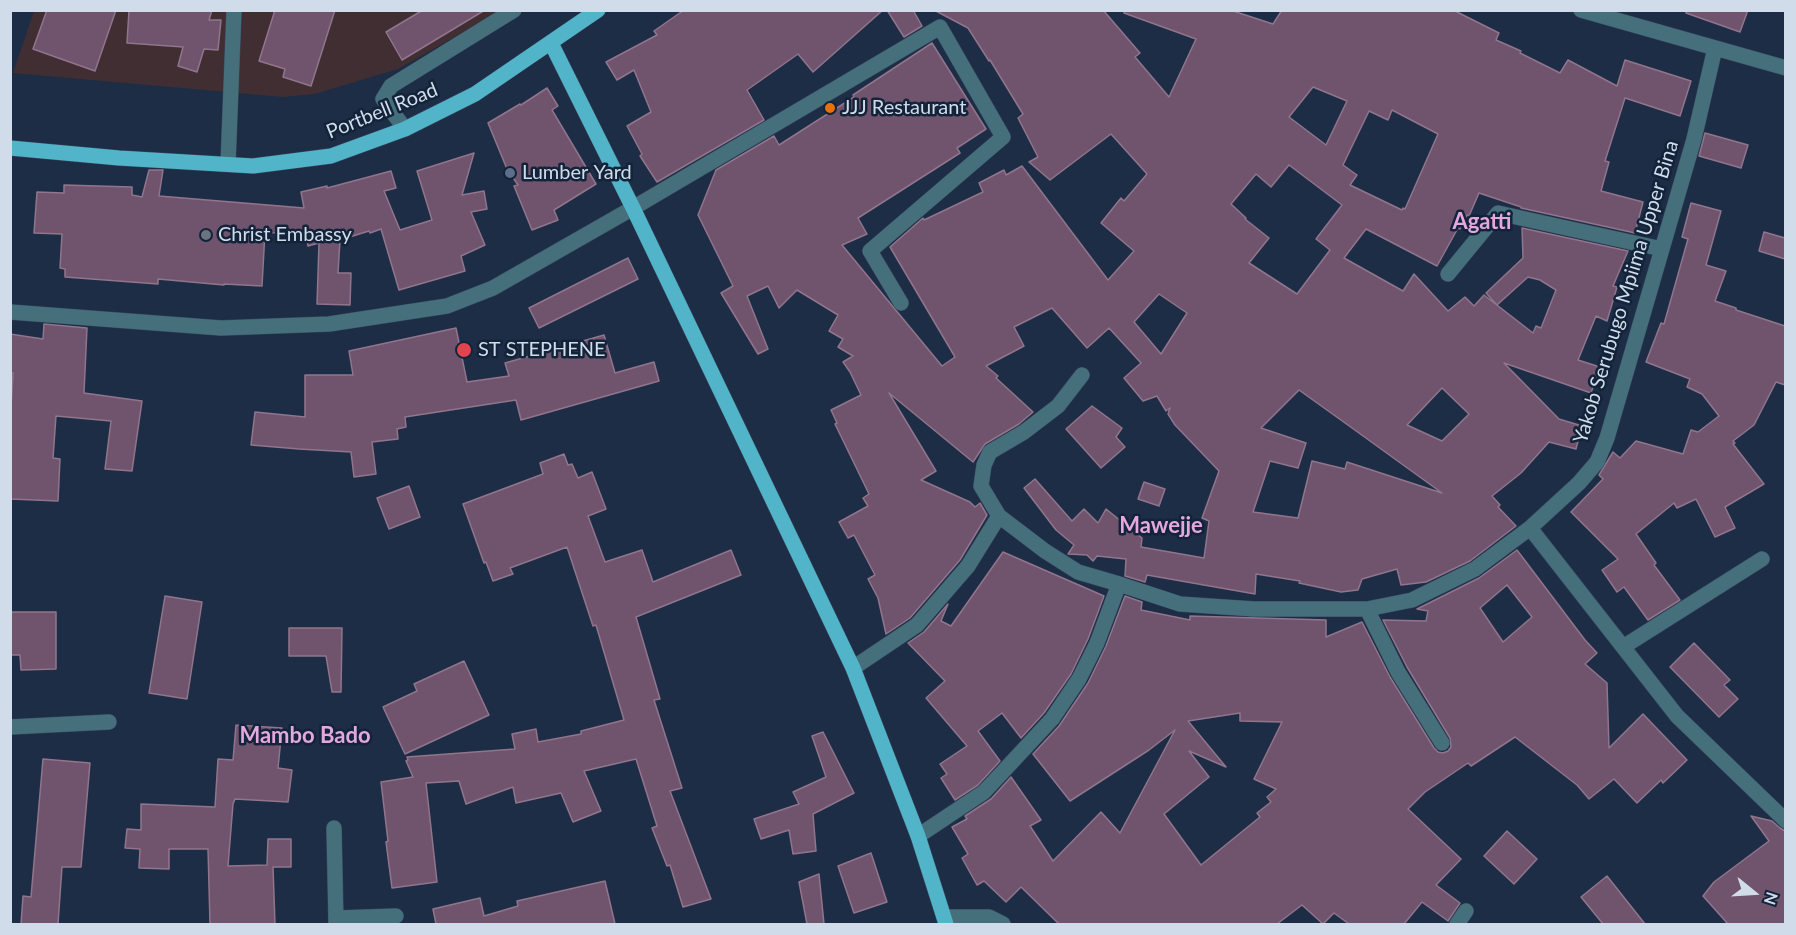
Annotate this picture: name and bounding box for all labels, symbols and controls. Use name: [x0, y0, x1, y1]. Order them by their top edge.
street label: Portbell Road: [323, 78, 441, 144]
place label: JJJ Restaurant: [842, 96, 966, 120]
marker: JJJ Restaurant: [823, 101, 837, 115]
street label: Yakob Serubugo Mpiima Upper Bina: [1568, 138, 1684, 446]
place label: Lumber Yard: [522, 161, 632, 185]
marker: Lumber Yard: [503, 166, 517, 180]
district label: Agatti: [1452, 209, 1512, 235]
place label: Christ Embassy: [218, 223, 352, 247]
marker: Christ Embassy: [199, 228, 213, 242]
place label: ST STEPHENE: [478, 338, 606, 362]
marker: ST STEPHENE: [455, 341, 473, 359]
district label: Mawejje: [1119, 513, 1203, 539]
district label: Mambo Bado: [239, 723, 371, 749]
north arrow: [1724, 863, 1784, 923]
text: N: [1761, 890, 1783, 908]

